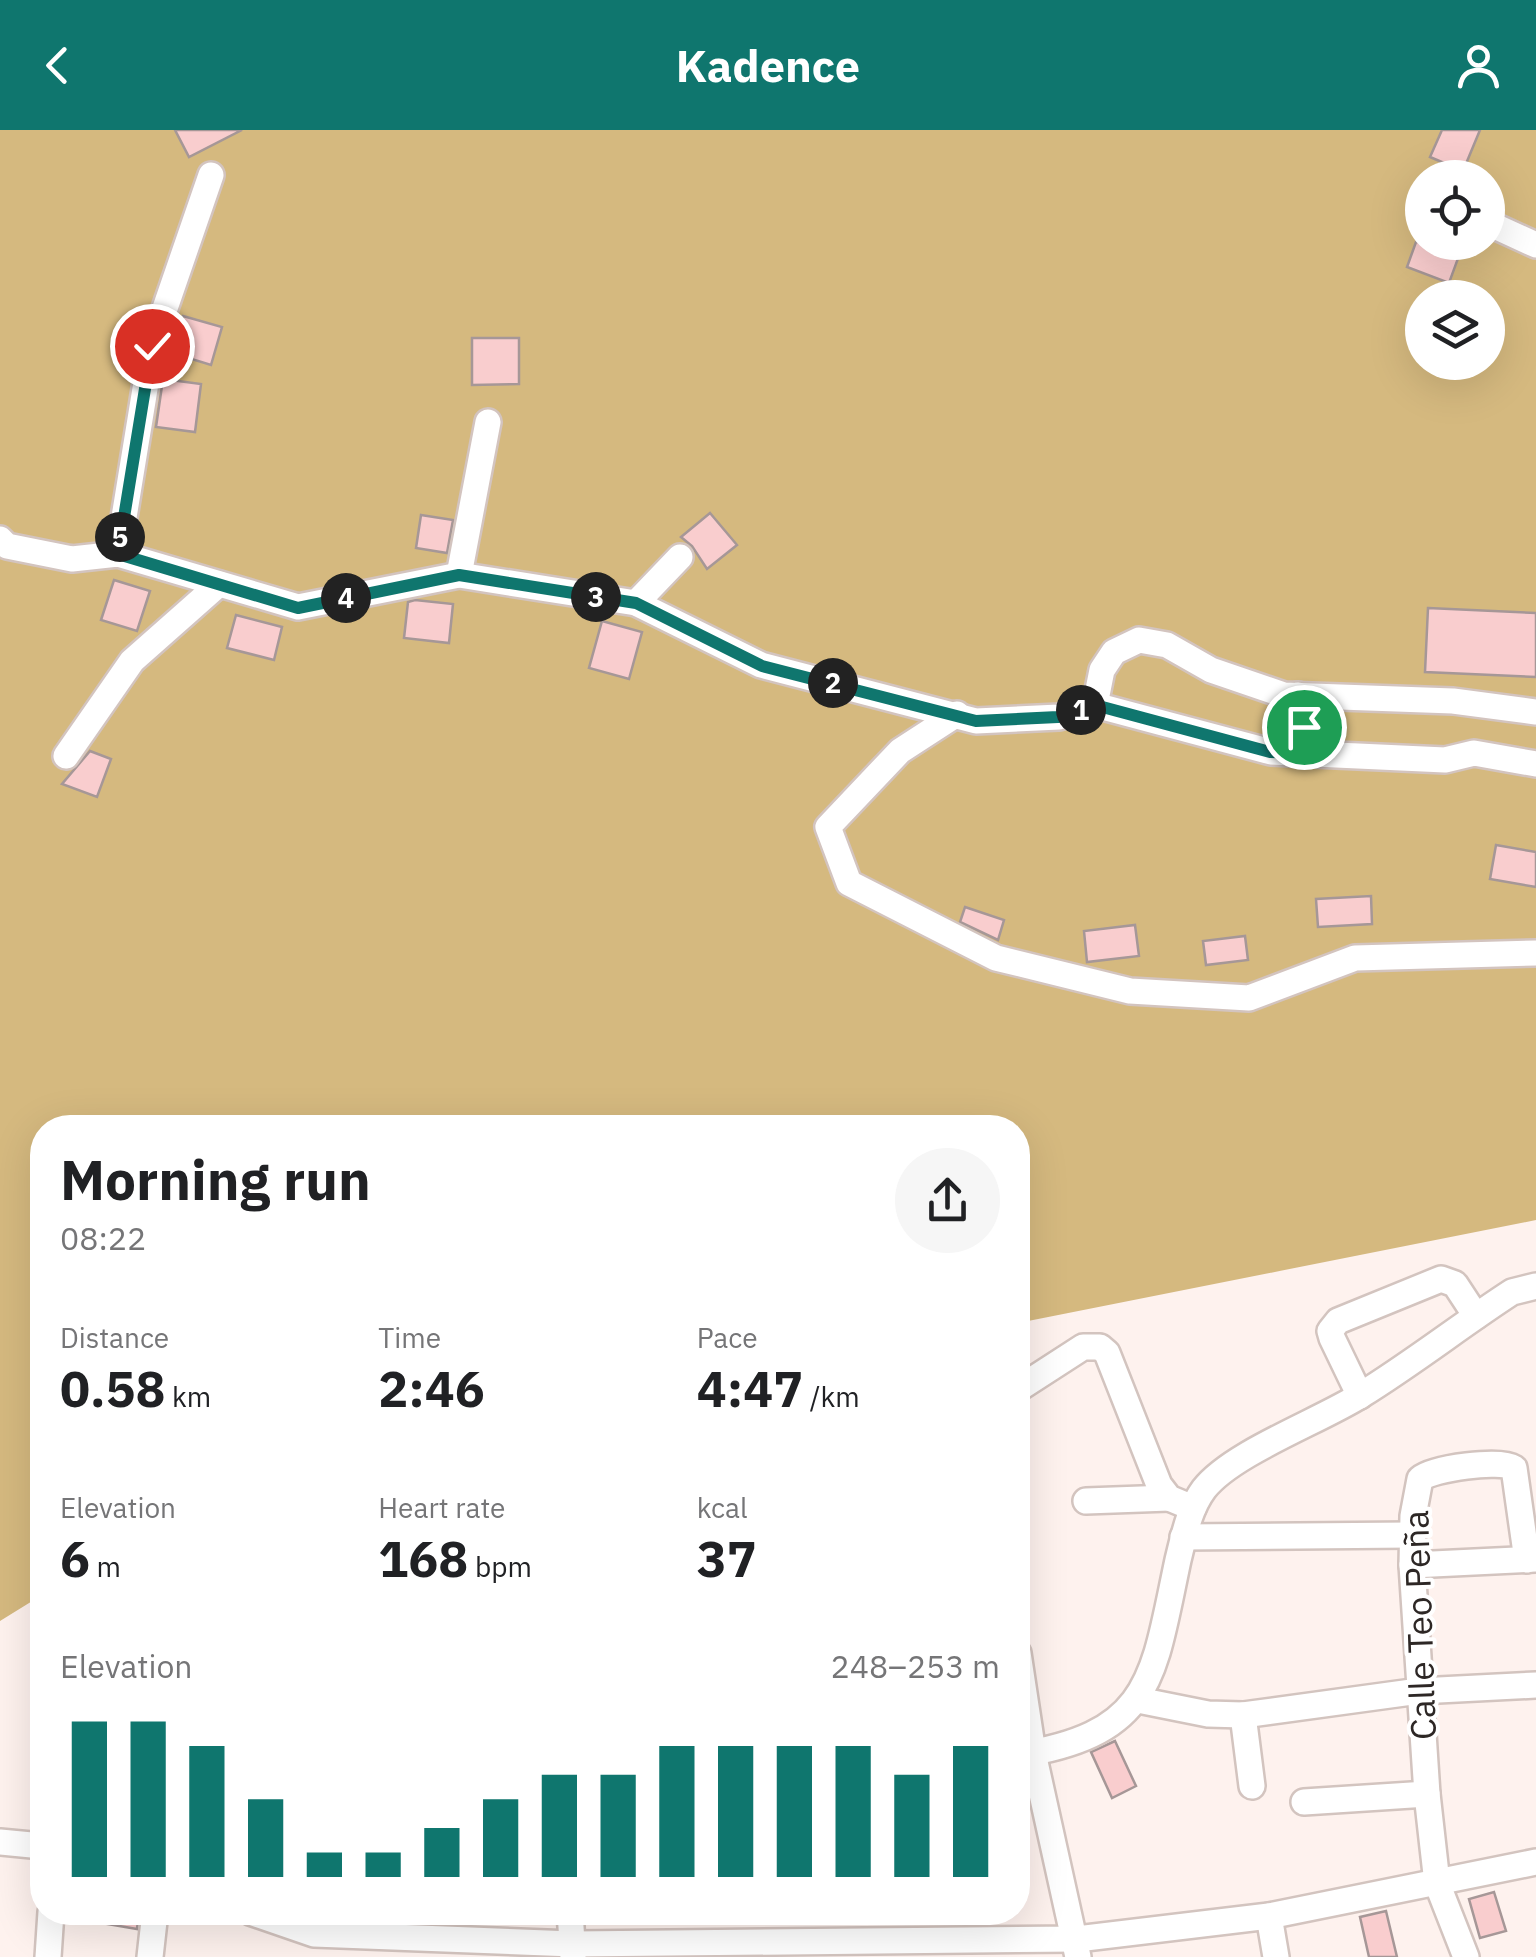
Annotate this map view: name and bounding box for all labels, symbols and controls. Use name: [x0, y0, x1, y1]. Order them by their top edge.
text: Kadence: [676, 36, 860, 94]
icon: back: [30, 38, 85, 93]
icon: person: [1451, 38, 1506, 93]
map controls: [1405, 160, 1505, 380]
button: locate: [1405, 160, 1505, 260]
button: layers: [1405, 280, 1505, 380]
pin: [110, 304, 195, 389]
icon: check: [125, 319, 180, 374]
pin: 5: [95, 512, 145, 562]
text: 5: [112, 518, 128, 555]
pin: 3: [571, 572, 621, 622]
pin: 4: [321, 573, 371, 623]
text: 3: [588, 578, 604, 615]
text: 4: [338, 579, 354, 616]
pin: 2: [808, 658, 858, 708]
text: 2: [825, 664, 841, 701]
pin: 1: [1056, 685, 1106, 735]
pin: [1262, 685, 1347, 770]
text: 1: [1073, 691, 1089, 728]
icon: arrive: [1277, 700, 1332, 755]
text: Morning run: [60, 1144, 371, 1215]
button: share: [895, 1148, 1000, 1253]
text: 08:22: [60, 1217, 146, 1259]
text: Distance: [60, 1319, 169, 1356]
text: Time: [378, 1319, 441, 1356]
text: Pace: [697, 1319, 758, 1356]
text: 0.58: [60, 1356, 166, 1421]
text: 2:46: [378, 1356, 485, 1421]
text: 4:47: [697, 1356, 803, 1421]
text: km: [166, 1378, 211, 1415]
text: /km: [803, 1378, 860, 1415]
text: Elevation: [60, 1489, 176, 1526]
text: Heart rate: [378, 1489, 505, 1526]
text: kcal: [697, 1489, 748, 1526]
street label: Calle Teo Peña: [1392, 1509, 1446, 1741]
text: 6: [60, 1526, 90, 1591]
text: 168: [378, 1526, 468, 1591]
text: 37: [697, 1526, 757, 1591]
text: m: [90, 1548, 121, 1585]
text: bpm: [468, 1548, 532, 1585]
text: Elevation: [60, 1645, 193, 1687]
text: 248–253 m: [830, 1645, 1000, 1687]

